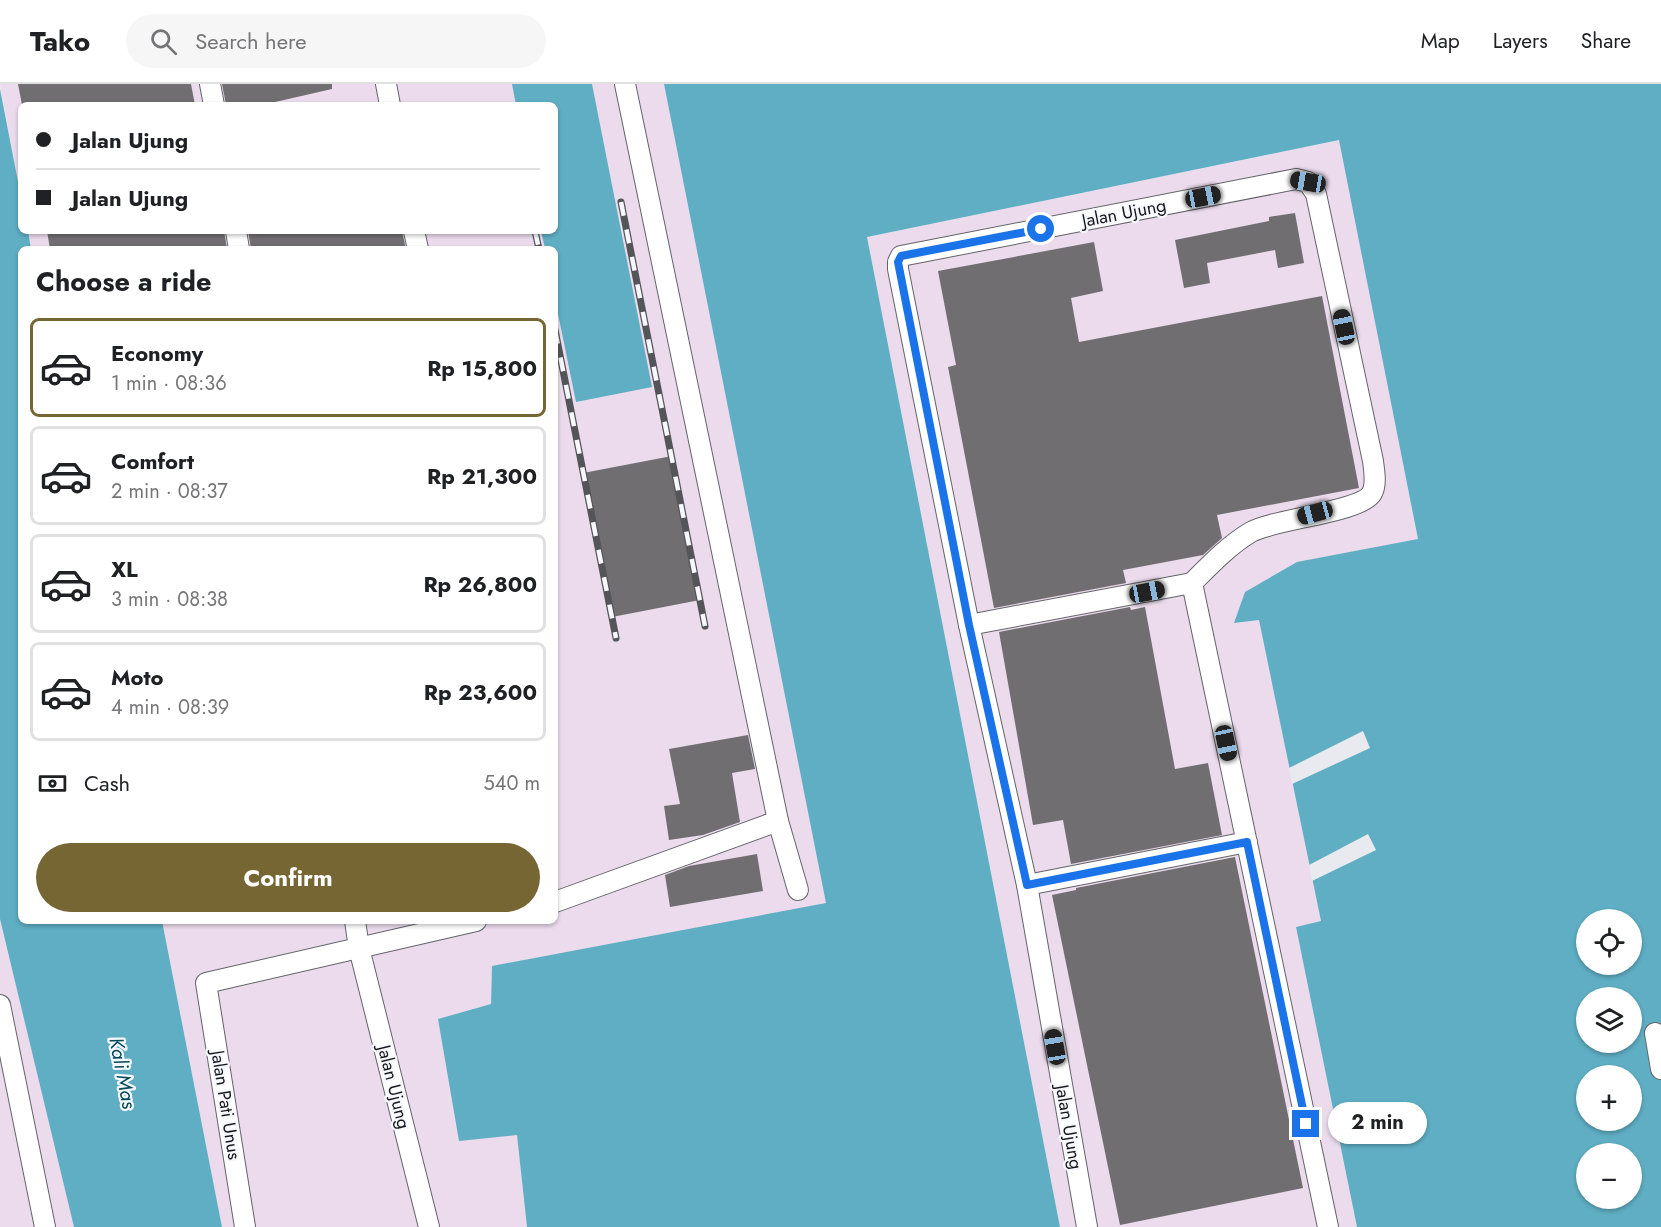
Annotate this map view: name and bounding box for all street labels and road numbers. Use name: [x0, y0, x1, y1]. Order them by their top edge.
street label: Jalan Ujung: [1078, 192, 1168, 234]
street label: Jalan Ujung: [371, 1040, 417, 1132]
street label: Jalan Pati Unus: [204, 1046, 247, 1162]
street label: Jalan Ujung: [1048, 1081, 1089, 1171]

